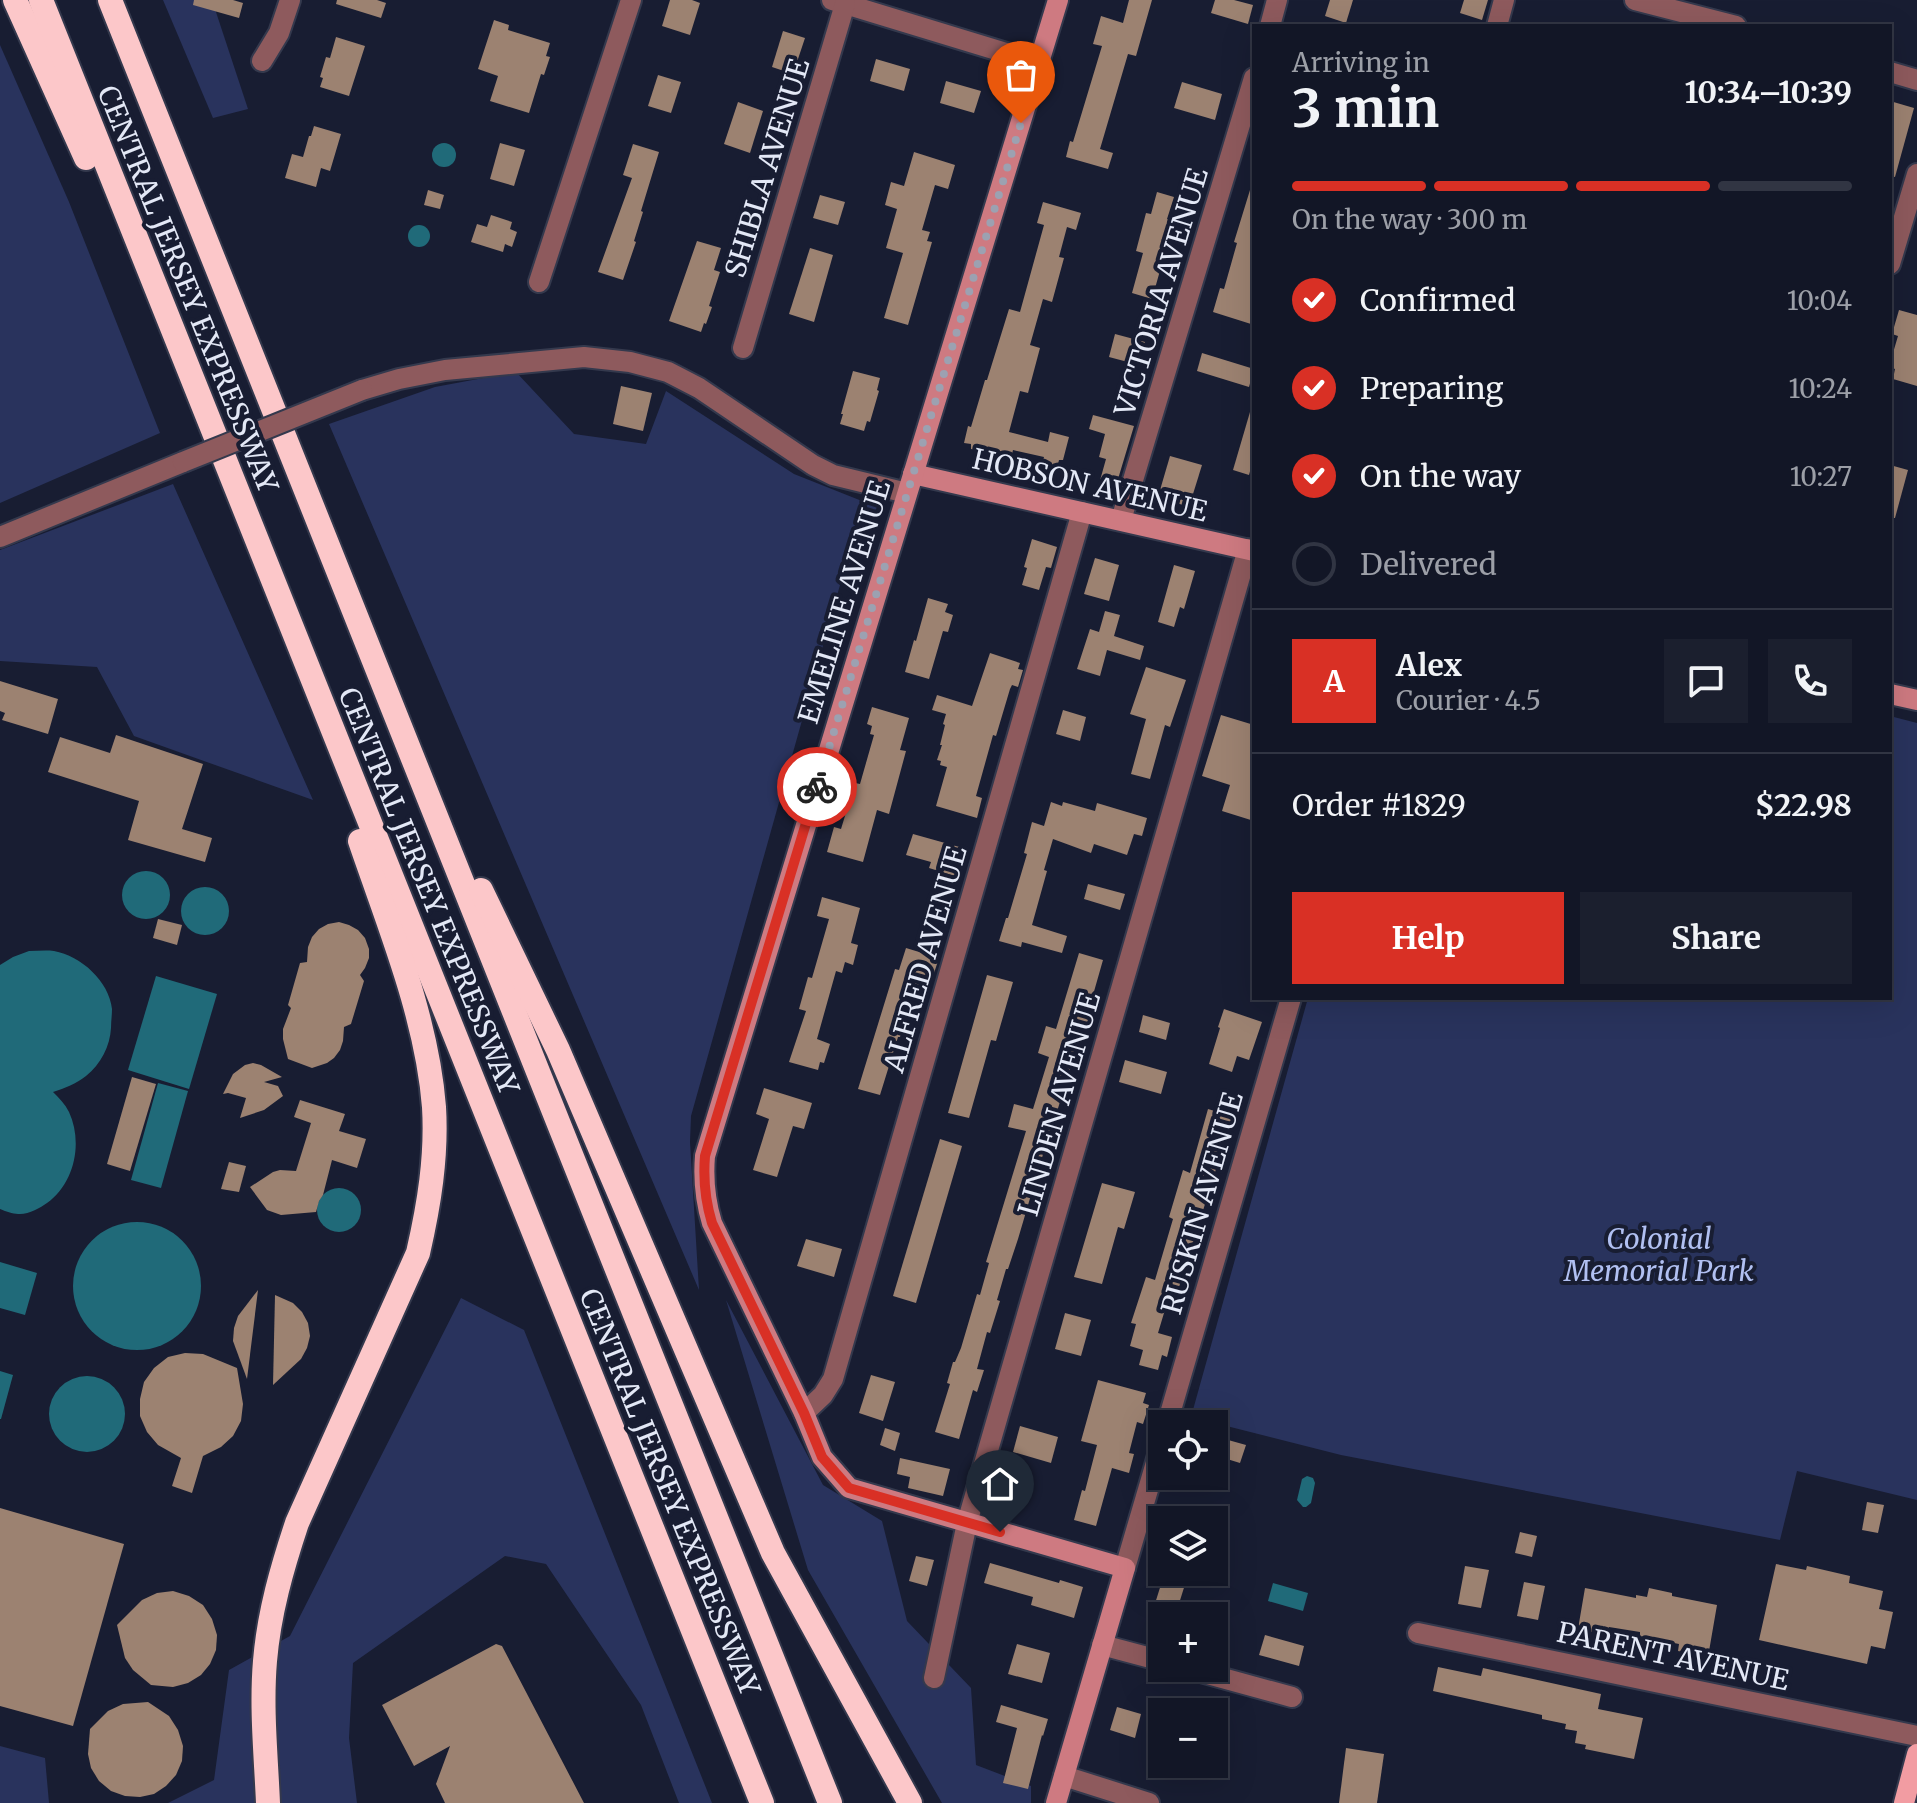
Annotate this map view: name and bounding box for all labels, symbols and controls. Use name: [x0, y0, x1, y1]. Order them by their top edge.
pin: [987, 41, 1055, 123]
text: Arriving in: [1292, 46, 1430, 79]
icon: bag: [999, 53, 1043, 97]
street label: SHIBLA AVENUE: [717, 54, 817, 282]
text: 10:34–10:39: [1685, 73, 1852, 111]
text: 3 min: [1292, 76, 1439, 141]
street label: CENTRAL JERSEY EXPRESSWAY: [90, 80, 287, 499]
street label: VICTORIA AVENUE: [1106, 163, 1216, 421]
text: On the way · 300 m: [1292, 203, 1527, 236]
icon: check: [1292, 278, 1336, 322]
text: Confirmed: [1360, 281, 1515, 319]
text: 10:04: [1787, 284, 1852, 317]
icon: check: [1292, 366, 1336, 410]
text: Preparing: [1360, 369, 1503, 407]
text: 10:24: [1788, 372, 1852, 405]
street label: HOBSON AVENUE: [969, 440, 1211, 530]
icon: check: [1292, 454, 1336, 498]
text: On the way: [1360, 457, 1521, 495]
text: 10:27: [1790, 460, 1852, 493]
street label: EMELINE AVENUE: [790, 476, 898, 728]
text: Delivered: [1360, 545, 1497, 583]
button: chat: [1664, 639, 1748, 723]
button: phone: [1768, 639, 1852, 723]
text: Alex: [1396, 646, 1462, 684]
text: A: [1323, 662, 1345, 700]
street label: CENTRAL JERSEY EXPRESSWAY: [331, 682, 528, 1101]
text: Courier · 4.5: [1396, 684, 1541, 717]
courier: [777, 747, 857, 827]
icon: bike: [795, 765, 839, 809]
text: Order #1829: [1292, 786, 1466, 824]
text: $22.98: [1755, 786, 1852, 824]
street label: ALFRED AVENUE: [875, 842, 975, 1077]
button: Help: [1292, 892, 1564, 984]
button: Share: [1580, 892, 1852, 984]
street label: LINDEN AVENUE: [1010, 988, 1108, 1220]
street label: RUSKIN AVENUE: [1153, 1088, 1251, 1318]
park label: Colonial Memorial Park: [1563, 1221, 1754, 1289]
street label: CENTRAL JERSEY EXPRESSWAY: [572, 1283, 769, 1702]
map controls: [1148, 1410, 1228, 1778]
button: locate: [1148, 1410, 1228, 1490]
pin: [966, 1450, 1034, 1532]
icon: home: [978, 1462, 1022, 1506]
button: layers: [1148, 1506, 1228, 1586]
button: +: [1148, 1602, 1228, 1682]
street label: PARENT AVENUE: [1554, 1614, 1792, 1698]
button: −: [1148, 1698, 1228, 1778]

